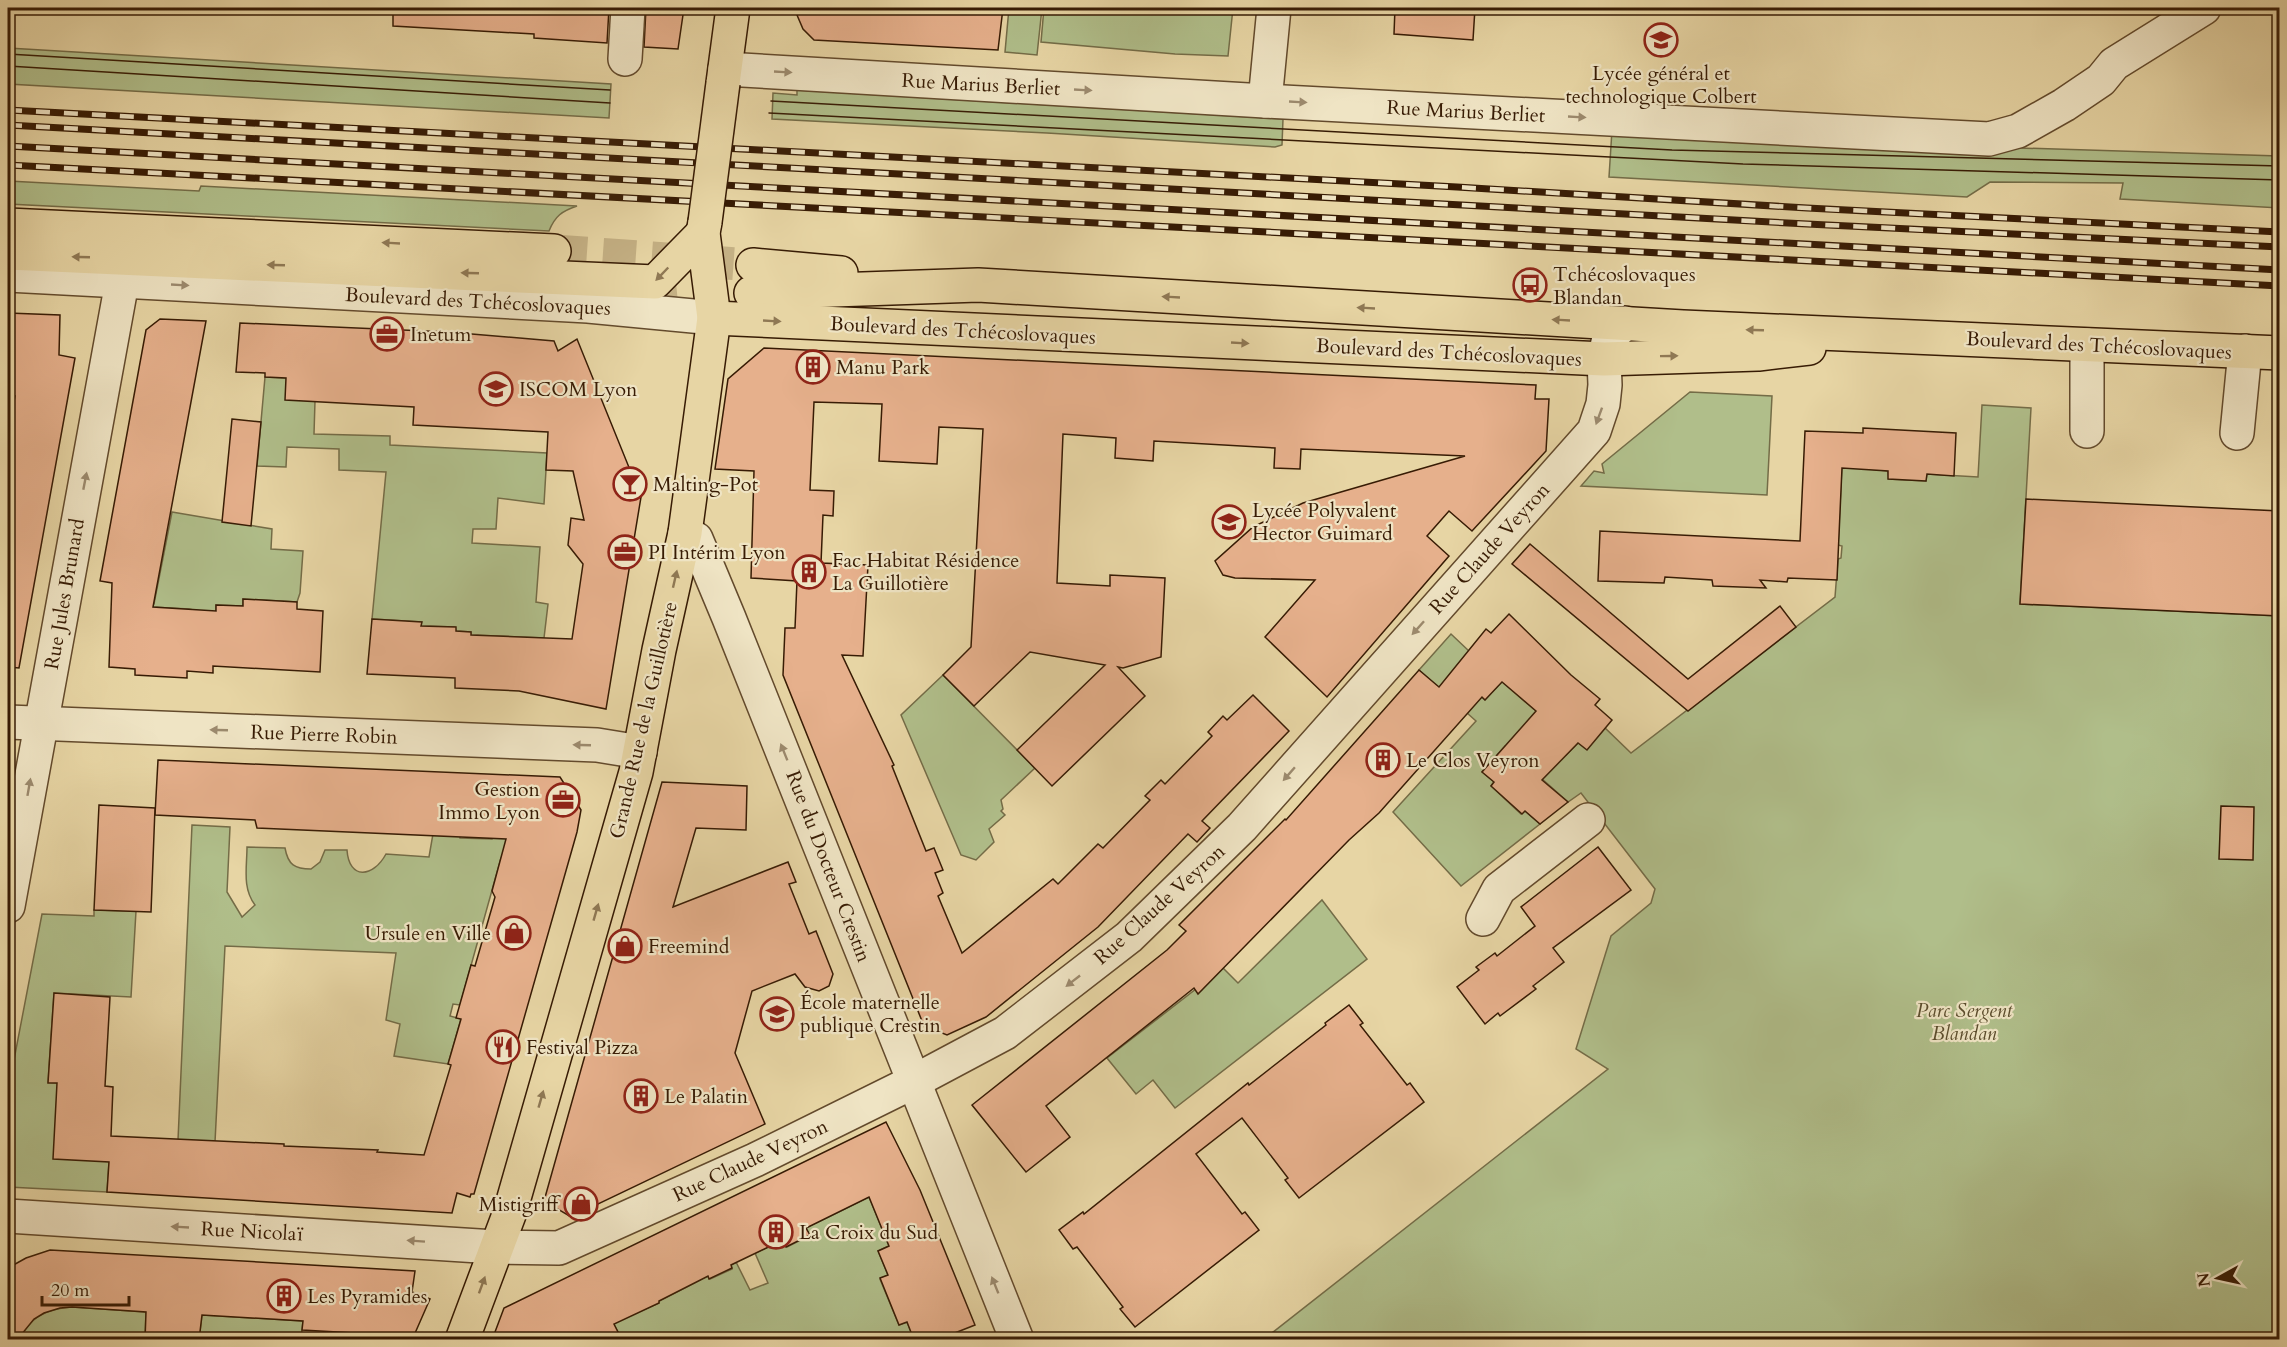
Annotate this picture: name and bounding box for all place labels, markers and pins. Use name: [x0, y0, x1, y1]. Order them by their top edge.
school or university icon: Lycée général et technologique Colbert: [1643, 22, 1679, 58]
place label: Lycée général et technologique Colbert: [1565, 60, 1757, 110]
place label: Tchécoslovaques Blandan: [1553, 261, 1696, 311]
bus stop icon: Tchécoslovaques Blandan: [1512, 267, 1548, 303]
office icon: Inetum: [369, 316, 405, 352]
place label: Inetum: [410, 321, 472, 348]
building icon: Manu Park: [795, 349, 831, 385]
place label: Manu Park: [836, 354, 930, 381]
school or university icon: ISCOM Lyon: [478, 371, 514, 407]
place label: ISCOM Lyon: [519, 376, 638, 403]
bar icon: Malting-Pot: [612, 466, 648, 502]
place label: Malting-Pot: [653, 471, 759, 498]
place label: Lycée Polyvalent Hector Guimard: [1252, 497, 1397, 547]
school or university icon: Lycée Polyvalent Hector Guimard: [1211, 504, 1247, 540]
office icon: PI Intérim Lyon: [607, 534, 643, 570]
place label: PI Intérim Lyon: [648, 539, 786, 566]
place label: Fac Habitat Résidence La Guillotière: [832, 547, 1019, 597]
building icon: Fac Habitat Résidence La Guillotière: [791, 554, 827, 590]
building icon: Le Clos Veyron: [1365, 742, 1401, 778]
place label: Le Clos Veyron: [1406, 747, 1540, 774]
place label: Gestion Immo Lyon: [438, 776, 541, 826]
office icon: Gestion Immo Lyon: [545, 782, 581, 818]
shop icon: Ursule en Ville: [496, 915, 532, 951]
place label: Ursule en Ville: [365, 920, 491, 947]
shop icon: Freemind: [607, 928, 643, 964]
place label: Freemind: [648, 933, 730, 960]
place label: École maternelle publique Crestin: [800, 989, 942, 1039]
school or university icon: École maternelle publique Crestin: [759, 996, 795, 1032]
restaurant icon: Festival Pizza: [485, 1029, 521, 1065]
place label: Festival Pizza: [526, 1034, 639, 1061]
building icon: Le Palatin: [623, 1078, 659, 1114]
place label: Le Palatin: [664, 1083, 749, 1110]
shop icon: Mistigriff: [563, 1186, 599, 1222]
place label: Mistigriff: [479, 1191, 561, 1218]
building icon: La Croix du Sud: [758, 1214, 794, 1250]
place label: La Croix du Sud: [799, 1219, 938, 1246]
building icon: Les Pyramides: [266, 1278, 302, 1314]
place label: Les Pyramides: [307, 1283, 428, 1310]

